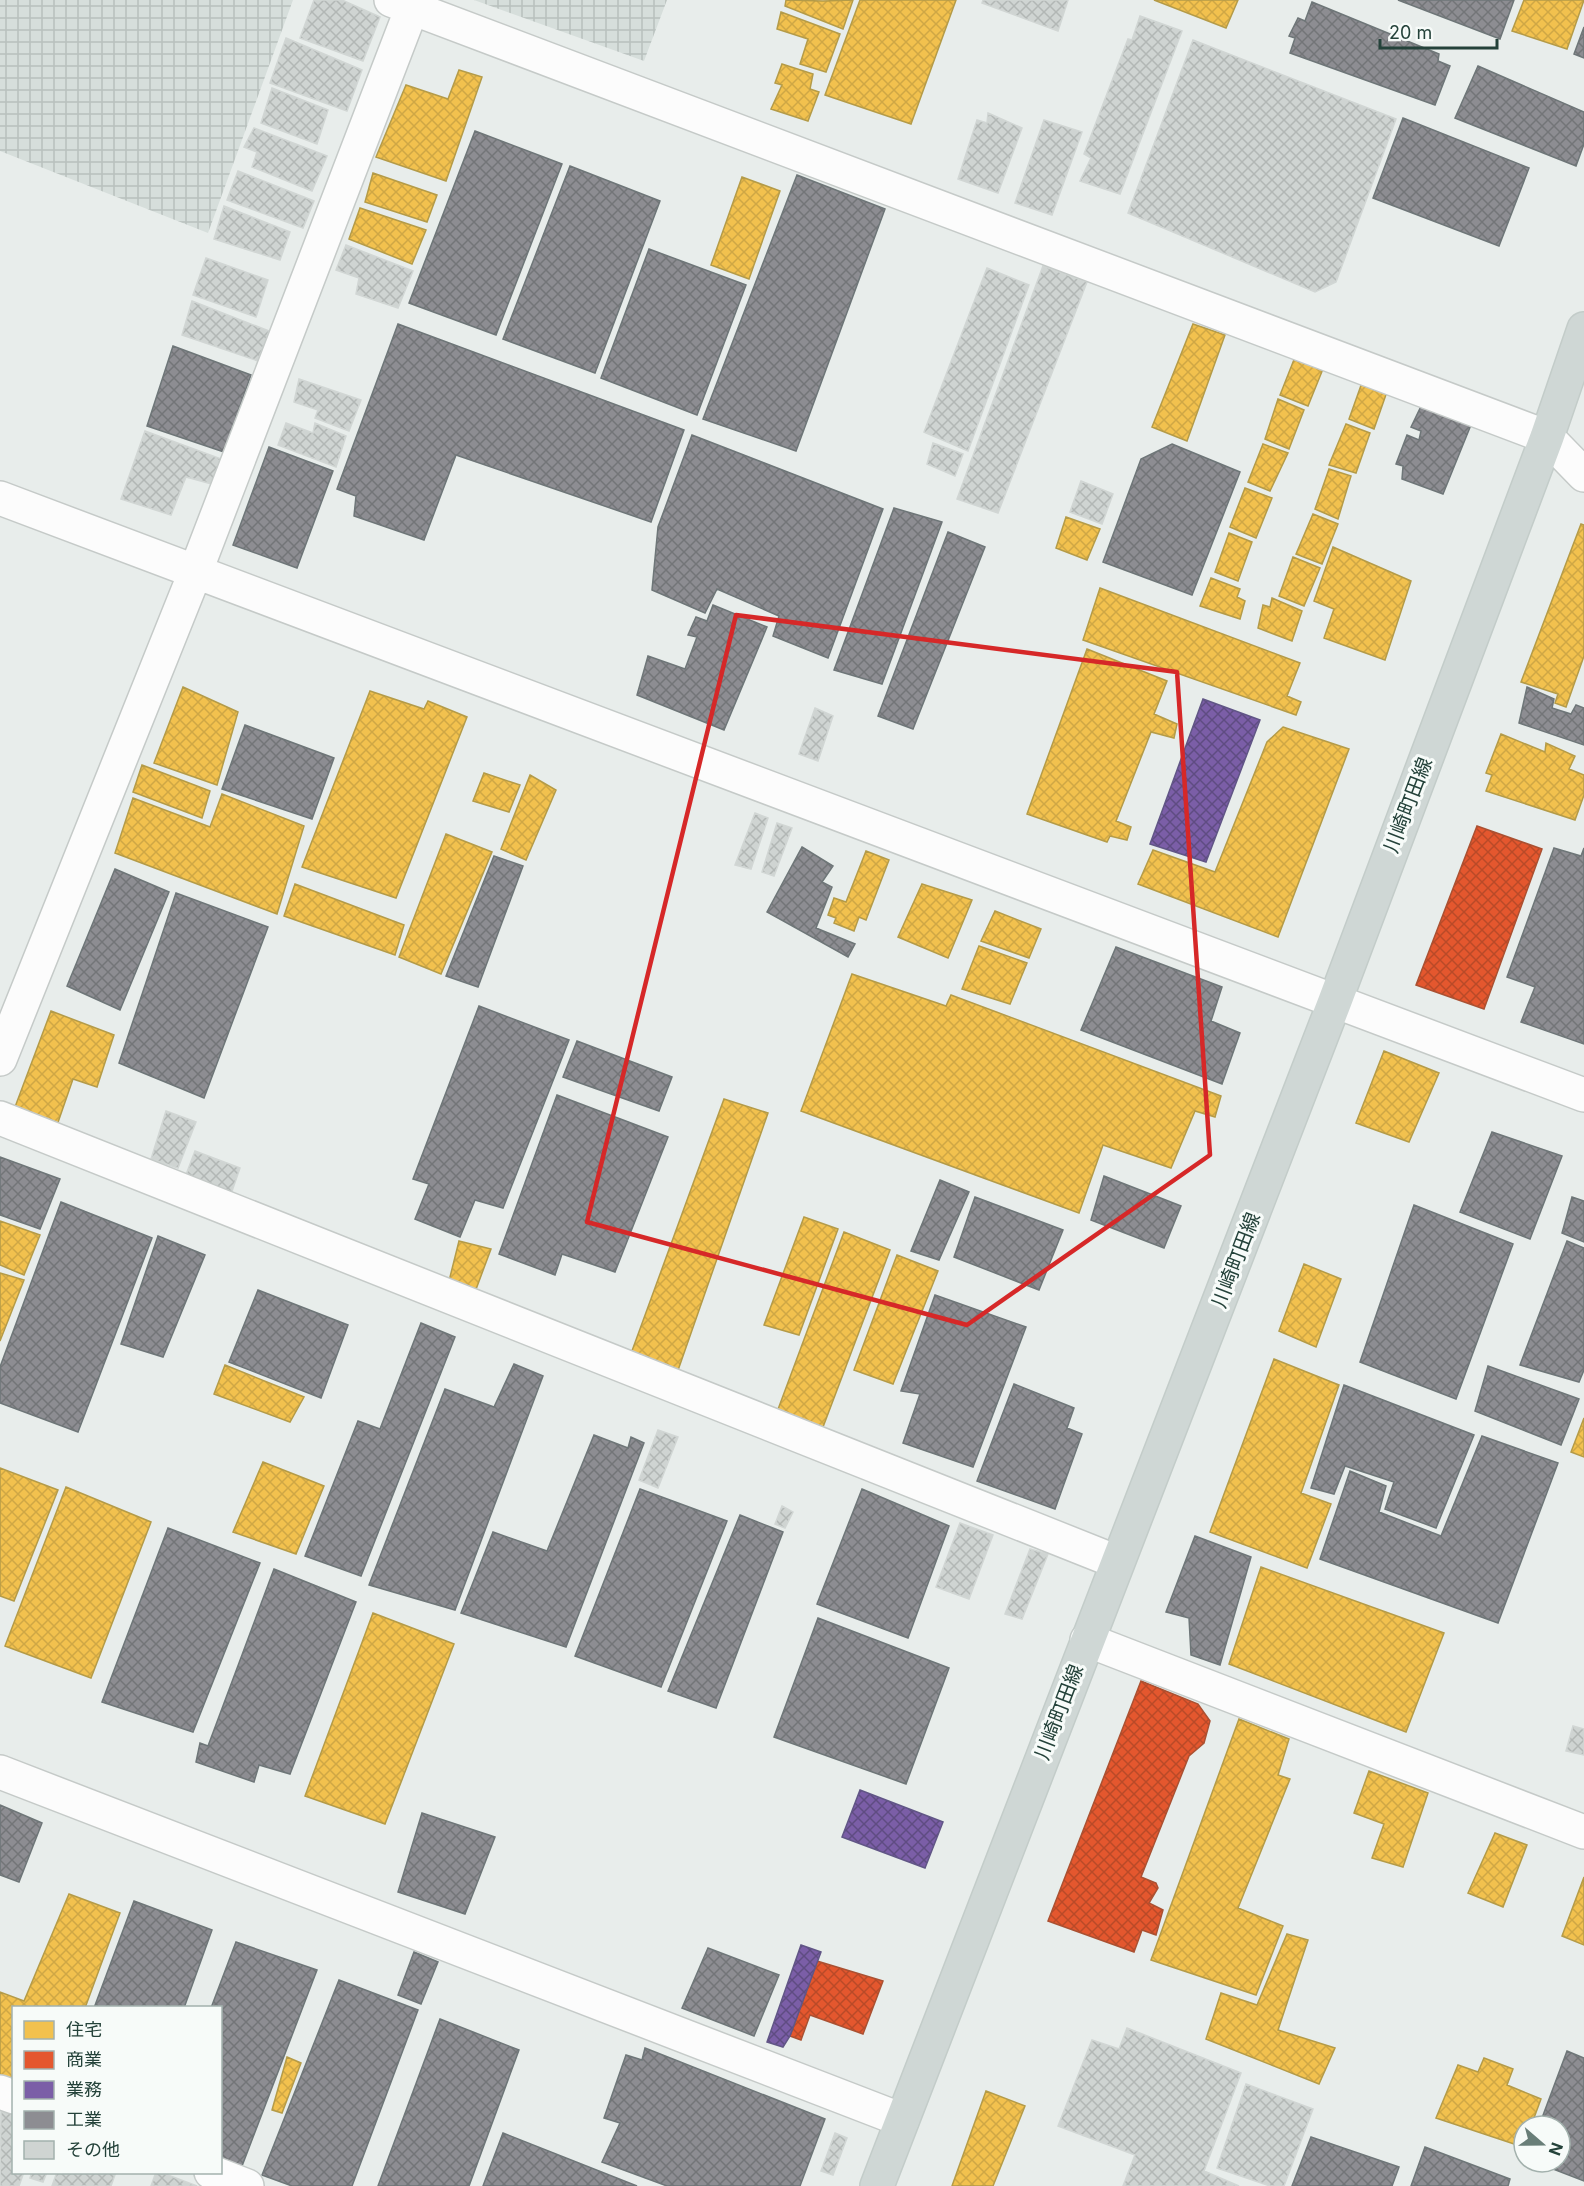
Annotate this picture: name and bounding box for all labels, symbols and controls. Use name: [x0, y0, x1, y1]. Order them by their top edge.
scale bar: [1380, 12, 1497, 50]
text: 20 m: [1389, 22, 1432, 43]
street label: 川崎町田線: [1379, 754, 1437, 856]
street label: 川崎町田線: [1207, 1209, 1265, 1311]
street label: 川崎町田線: [1030, 1661, 1088, 1763]
legend: [12, 2006, 222, 2174]
text: 住宅: [66, 2019, 102, 2040]
text: 商業: [66, 2049, 102, 2070]
text: 業務: [66, 2079, 102, 2100]
text: 工業: [66, 2109, 102, 2130]
north arrow: [1512, 2114, 1572, 2174]
text: その他: [66, 2139, 120, 2160]
text: N: [1545, 2140, 1568, 2158]

